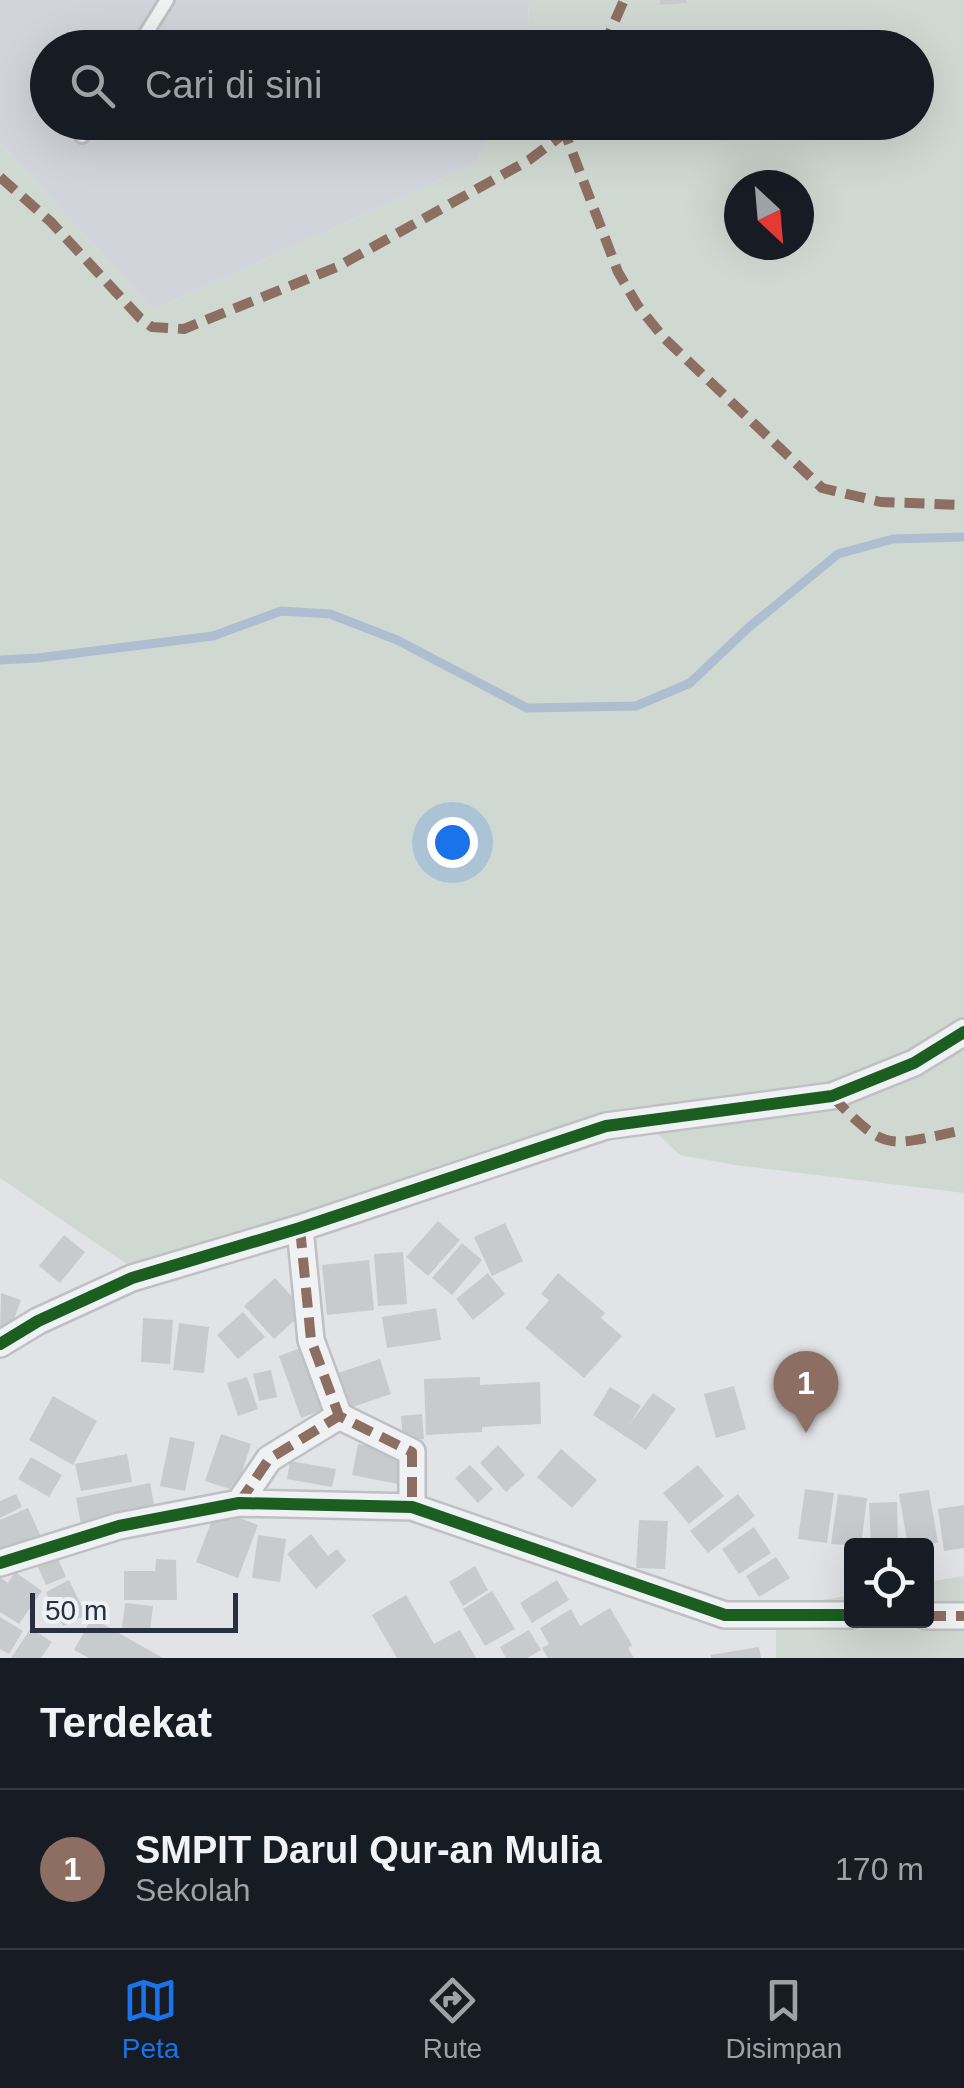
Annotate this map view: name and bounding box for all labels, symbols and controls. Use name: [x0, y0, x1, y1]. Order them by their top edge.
search box: [30, 30, 934, 140]
icon: search: [65, 58, 120, 113]
text: Cari di sini: [145, 64, 322, 106]
north arrow: [724, 170, 814, 260]
your location: [427, 817, 478, 868]
pin: 1: [774, 1350, 838, 1433]
map controls: [844, 1538, 934, 1628]
button: locate: [844, 1538, 934, 1628]
scale bar: [30, 1588, 238, 1632]
text: 50 m: [45, 1595, 107, 1626]
text: Terdekat: [40, 1699, 212, 1746]
text: SMPIT Darul Qur-an Mulia: [135, 1829, 602, 1871]
text: 1: [64, 1851, 81, 1887]
text: 170 m: [835, 1851, 924, 1887]
text: Sekolah: [135, 1872, 251, 1908]
tab: Peta: [122, 1973, 179, 2065]
tab: Rute: [423, 1973, 482, 2065]
tab: Disimpan: [726, 1973, 842, 2065]

